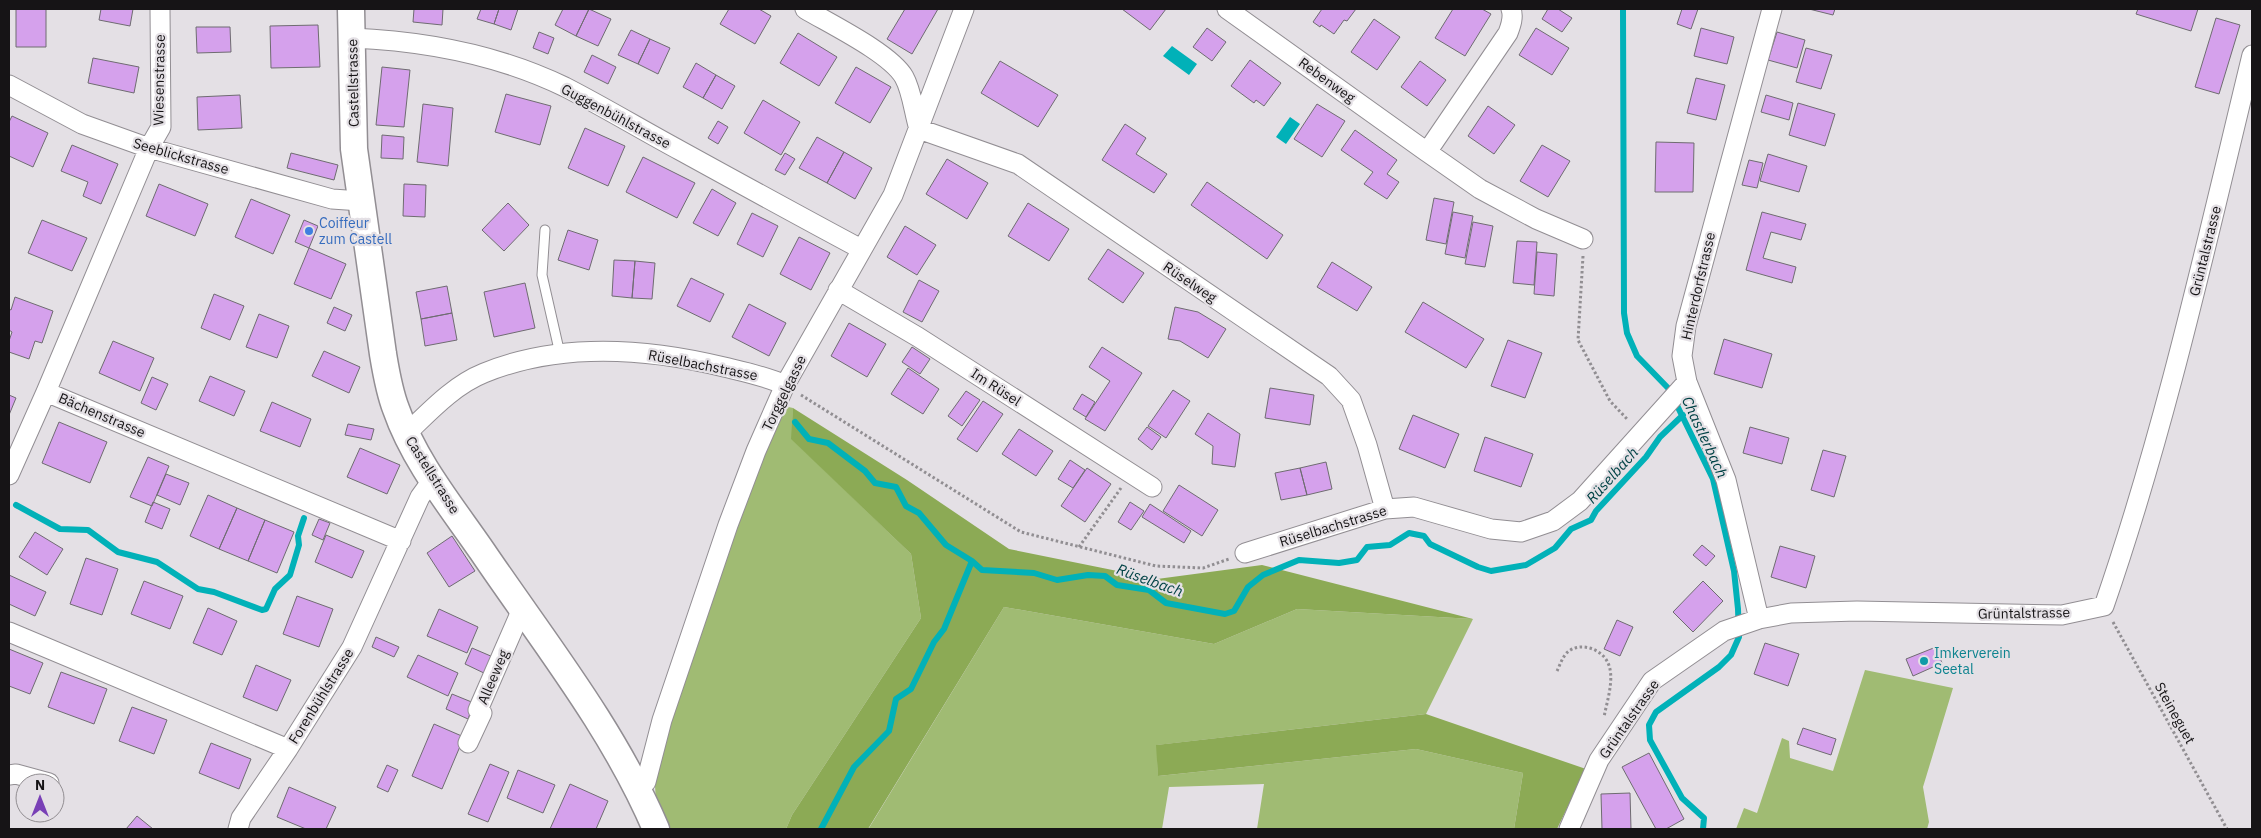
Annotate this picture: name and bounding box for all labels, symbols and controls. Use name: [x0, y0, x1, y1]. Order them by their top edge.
street label: Wiesenstrasse: [149, 34, 169, 126]
street label: Castellstrasse: [343, 38, 363, 127]
street label: Rebenweg: [1295, 53, 1359, 107]
street label: Guggenbühlstrasse: [558, 80, 674, 153]
street label: Seeblickstrasse: [131, 134, 231, 178]
street label: Grüntalstrasse: [2185, 204, 2225, 298]
place label: Coiffeur zum Castell: [319, 214, 392, 248]
marker: Coiffeur zum Castell: [303, 225, 315, 237]
street label: Hinterdorfstrasse: [1677, 230, 1719, 342]
street label: Rüselweg: [1160, 258, 1221, 307]
street label: Rüselbachstrasse: [647, 346, 760, 385]
street label: Torggelgasse: [758, 352, 810, 434]
street label: Im Rüsel: [967, 364, 1025, 410]
street label: Bächenstrasse: [56, 389, 148, 442]
water label: Chastlerbach: [1678, 393, 1732, 481]
street label: Castellstrasse: [402, 433, 464, 518]
water label: Rüselbach: [1582, 443, 1642, 507]
street label: Rüselbachstrasse: [1277, 501, 1389, 551]
water label: Rüselbach: [1114, 559, 1186, 601]
street label: Grüntalstrasse: [1978, 603, 2071, 623]
place label: Imkerverein Seetal: [1934, 644, 2011, 678]
street label: Forenbühlstrasse: [284, 645, 358, 747]
street label: Alleeweg: [473, 646, 513, 707]
marker: Imkerverein Seetal: [1918, 655, 1930, 667]
street label: Grüntalstrasse: [1595, 676, 1663, 762]
street label: Steineguet: [2151, 679, 2199, 747]
north arrow: [15, 773, 65, 823]
text: N: [35, 776, 45, 794]

